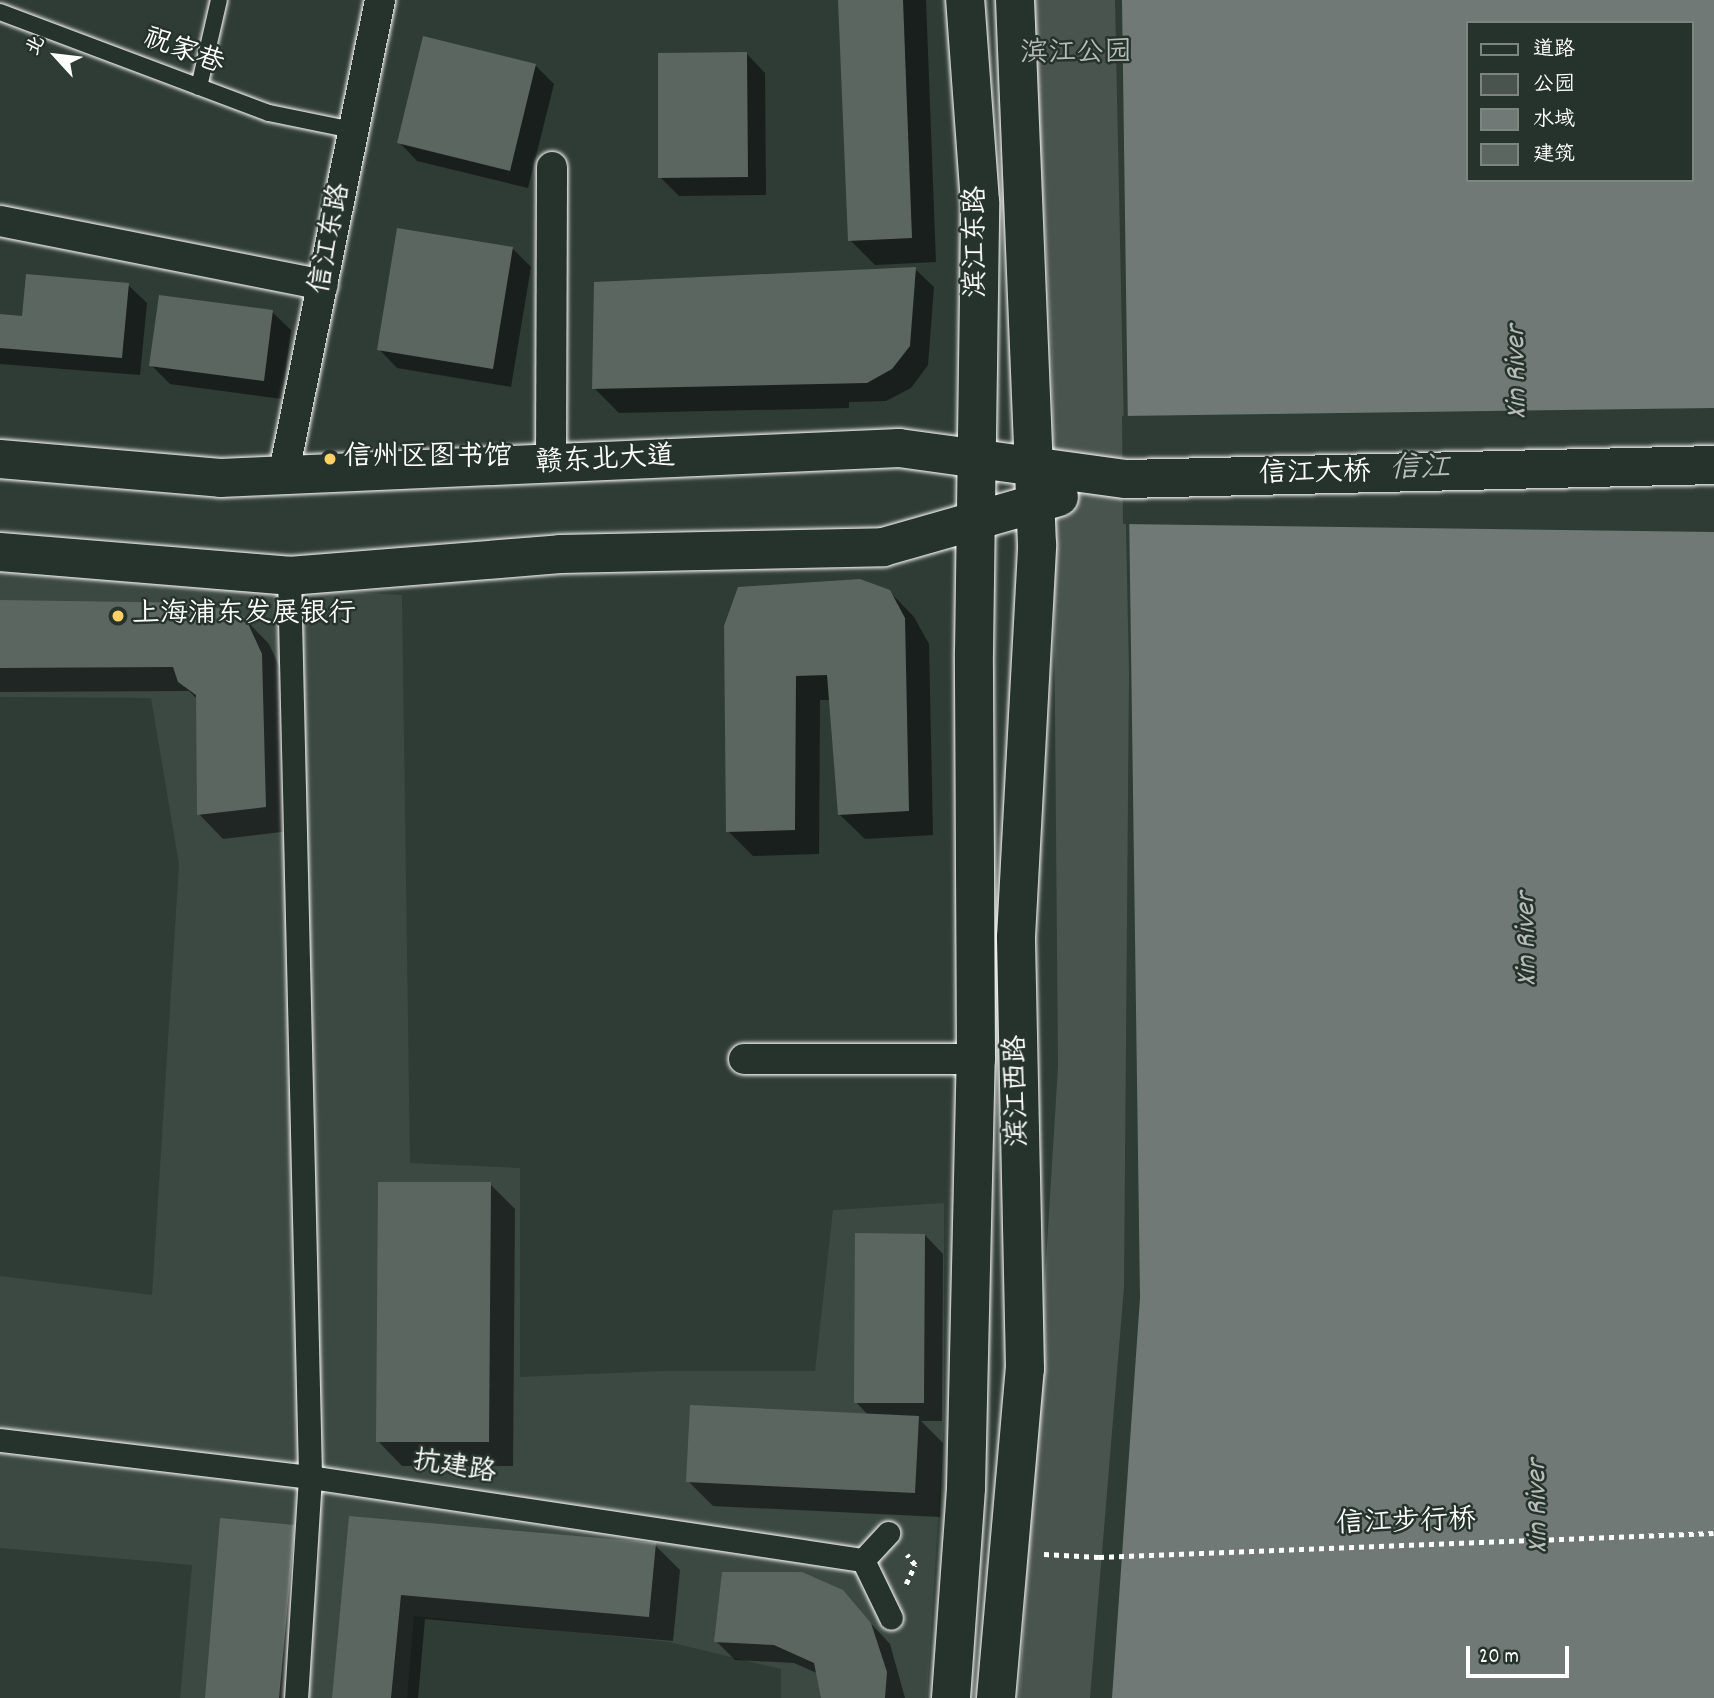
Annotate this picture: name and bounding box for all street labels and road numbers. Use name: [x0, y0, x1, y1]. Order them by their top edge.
street label: 祝家巷: [138, 23, 228, 83]
street label: 信江东路: [305, 181, 359, 297]
street label: 滨江东路: [961, 186, 995, 298]
street label: 赣东北大道: [534, 442, 676, 482]
street label: 信江大桥: [1259, 457, 1371, 493]
street label: 滨江西路: [1001, 1035, 1037, 1147]
street label: 抗建路: [410, 1446, 498, 1492]
street label: 信江步行桥: [1335, 1505, 1477, 1543]

